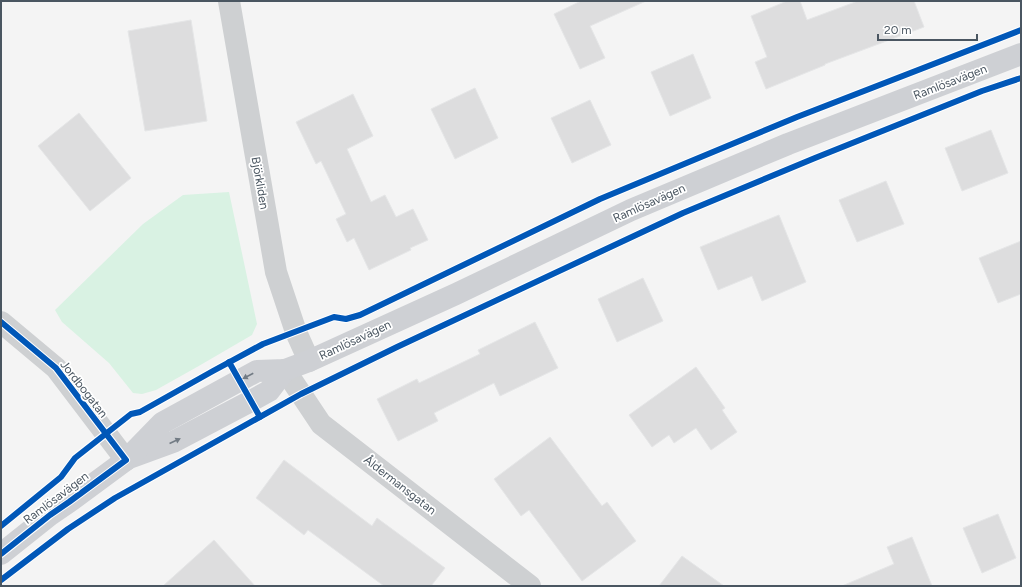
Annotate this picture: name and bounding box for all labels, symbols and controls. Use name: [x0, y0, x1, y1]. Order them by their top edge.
scale bar: [878, 16, 977, 42]
text: 20 m: [884, 23, 912, 37]
street label: Ramlösavägen: [911, 61, 989, 102]
street label: Björkliden: [248, 156, 272, 211]
street label: Ramlösavägen: [611, 181, 688, 225]
street label: Ramlösavägen: [317, 317, 393, 363]
street label: Jordbogatan: [57, 358, 111, 421]
one-way arrow: [242, 373, 253, 380]
one-way arrow: [170, 438, 181, 444]
street label: Åldermansgatan: [361, 453, 439, 518]
street label: Ramlösavägen: [21, 469, 91, 527]

